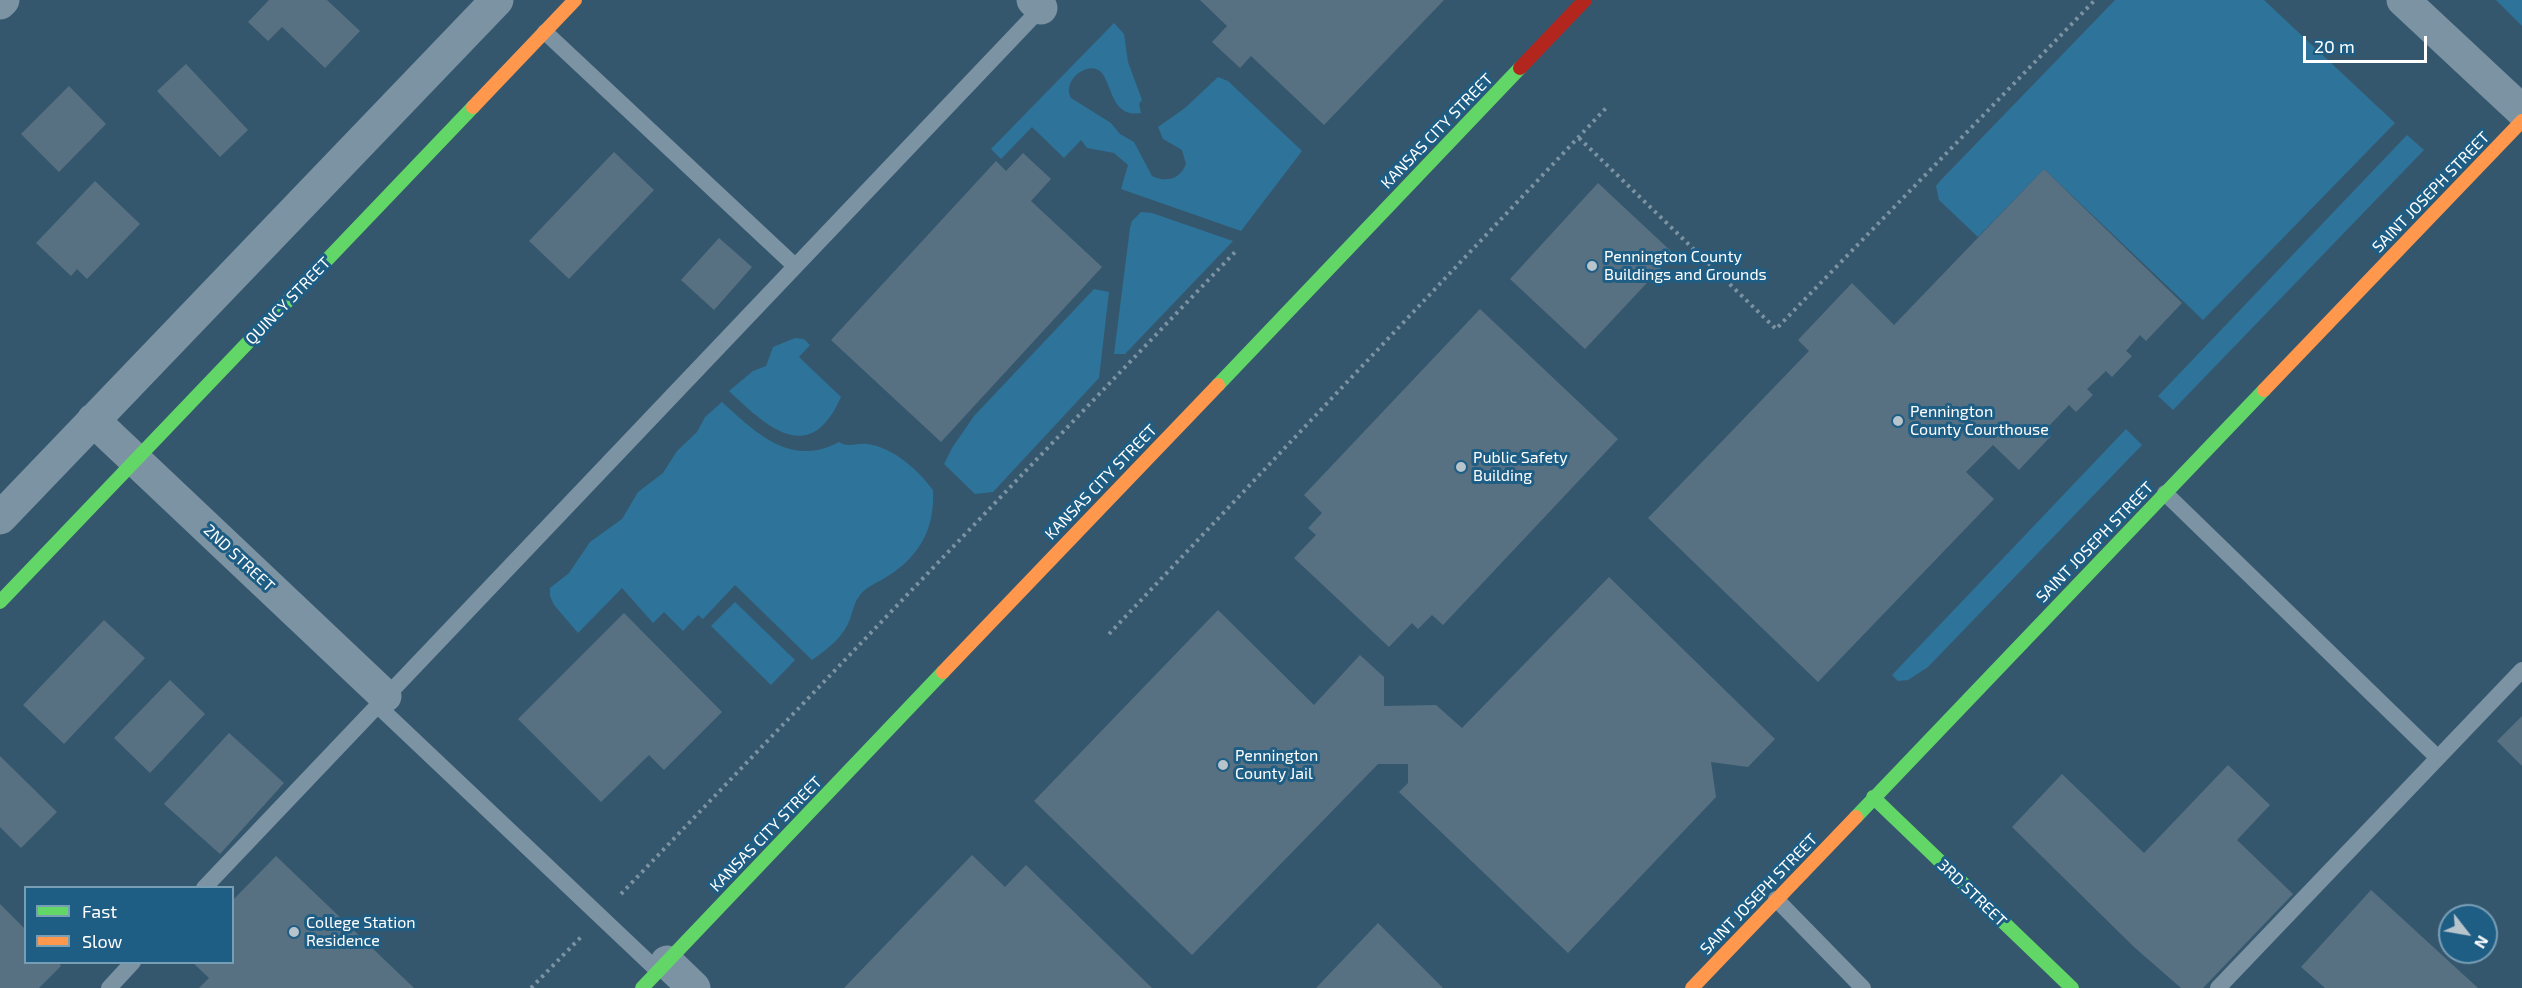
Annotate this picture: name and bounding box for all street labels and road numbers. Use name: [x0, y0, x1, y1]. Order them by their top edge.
street label: KANSAS CITY STREET: [1377, 69, 1497, 193]
street label: SAINT JOSEPH STREET: [2368, 128, 2494, 256]
street label: QUINCY STREET: [241, 253, 335, 349]
street label: KANSAS CITY STREET: [1041, 420, 1161, 544]
street label: SAINT JOSEPH STREET: [2032, 478, 2158, 606]
street label: 2ND STREET: [200, 520, 278, 596]
street label: KANSAS CITY STREET: [706, 772, 826, 896]
street label: SAINT JOSEPH STREET: [1696, 830, 1822, 958]
street label: 3RD STREET: [1934, 855, 2010, 931]

